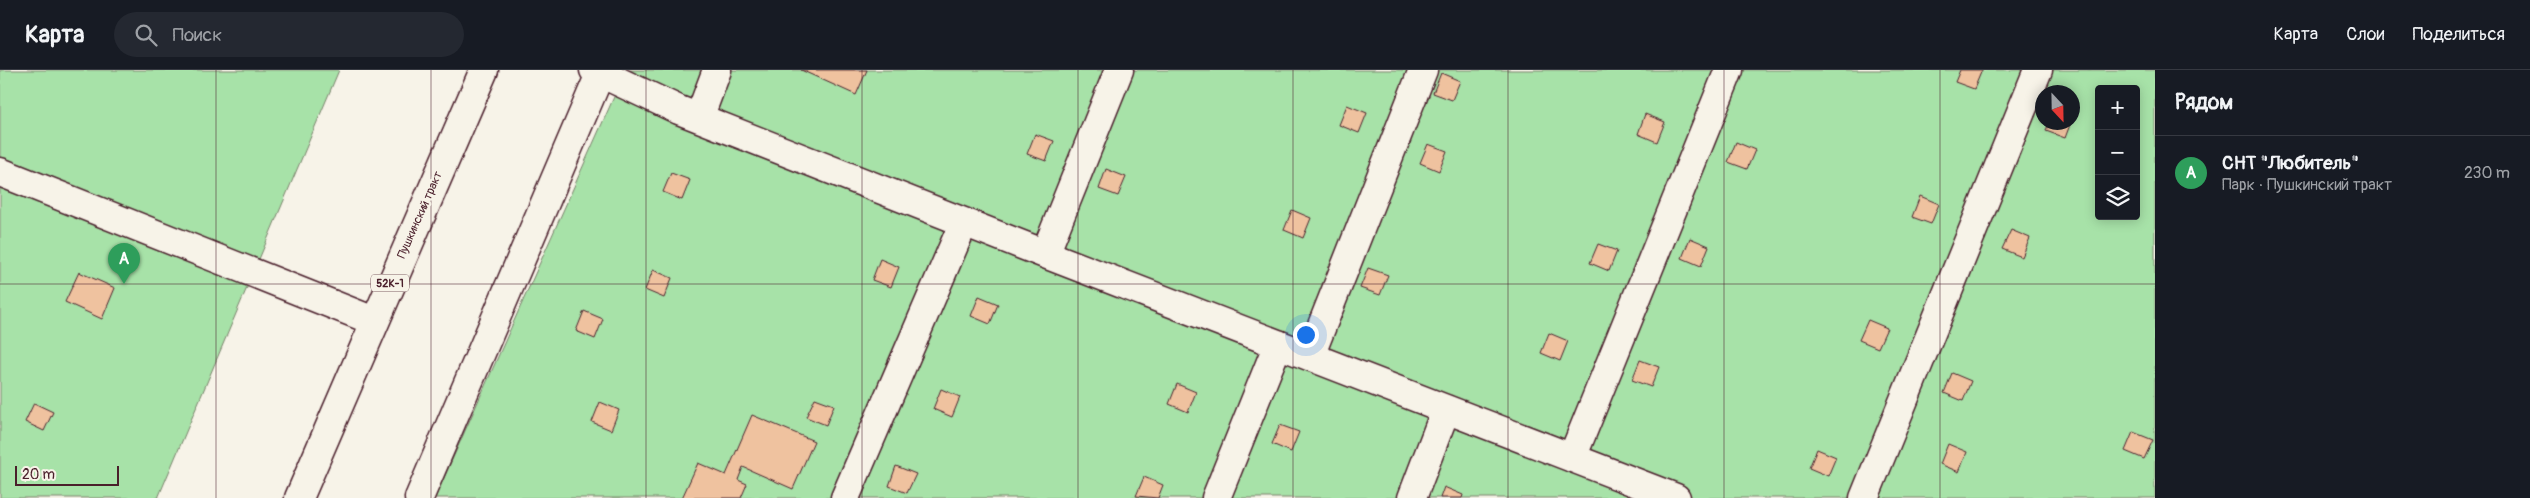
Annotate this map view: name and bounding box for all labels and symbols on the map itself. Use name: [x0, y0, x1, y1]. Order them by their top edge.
north arrow: [2035, 85, 2080, 130]
street label: Пушкинский тракт: [394, 169, 446, 261]
pin: A: [108, 243, 140, 284]
road number: 52К-1: [371, 274, 409, 292]
your location: [1293, 322, 1319, 348]
scale bar: [15, 463, 119, 486]

